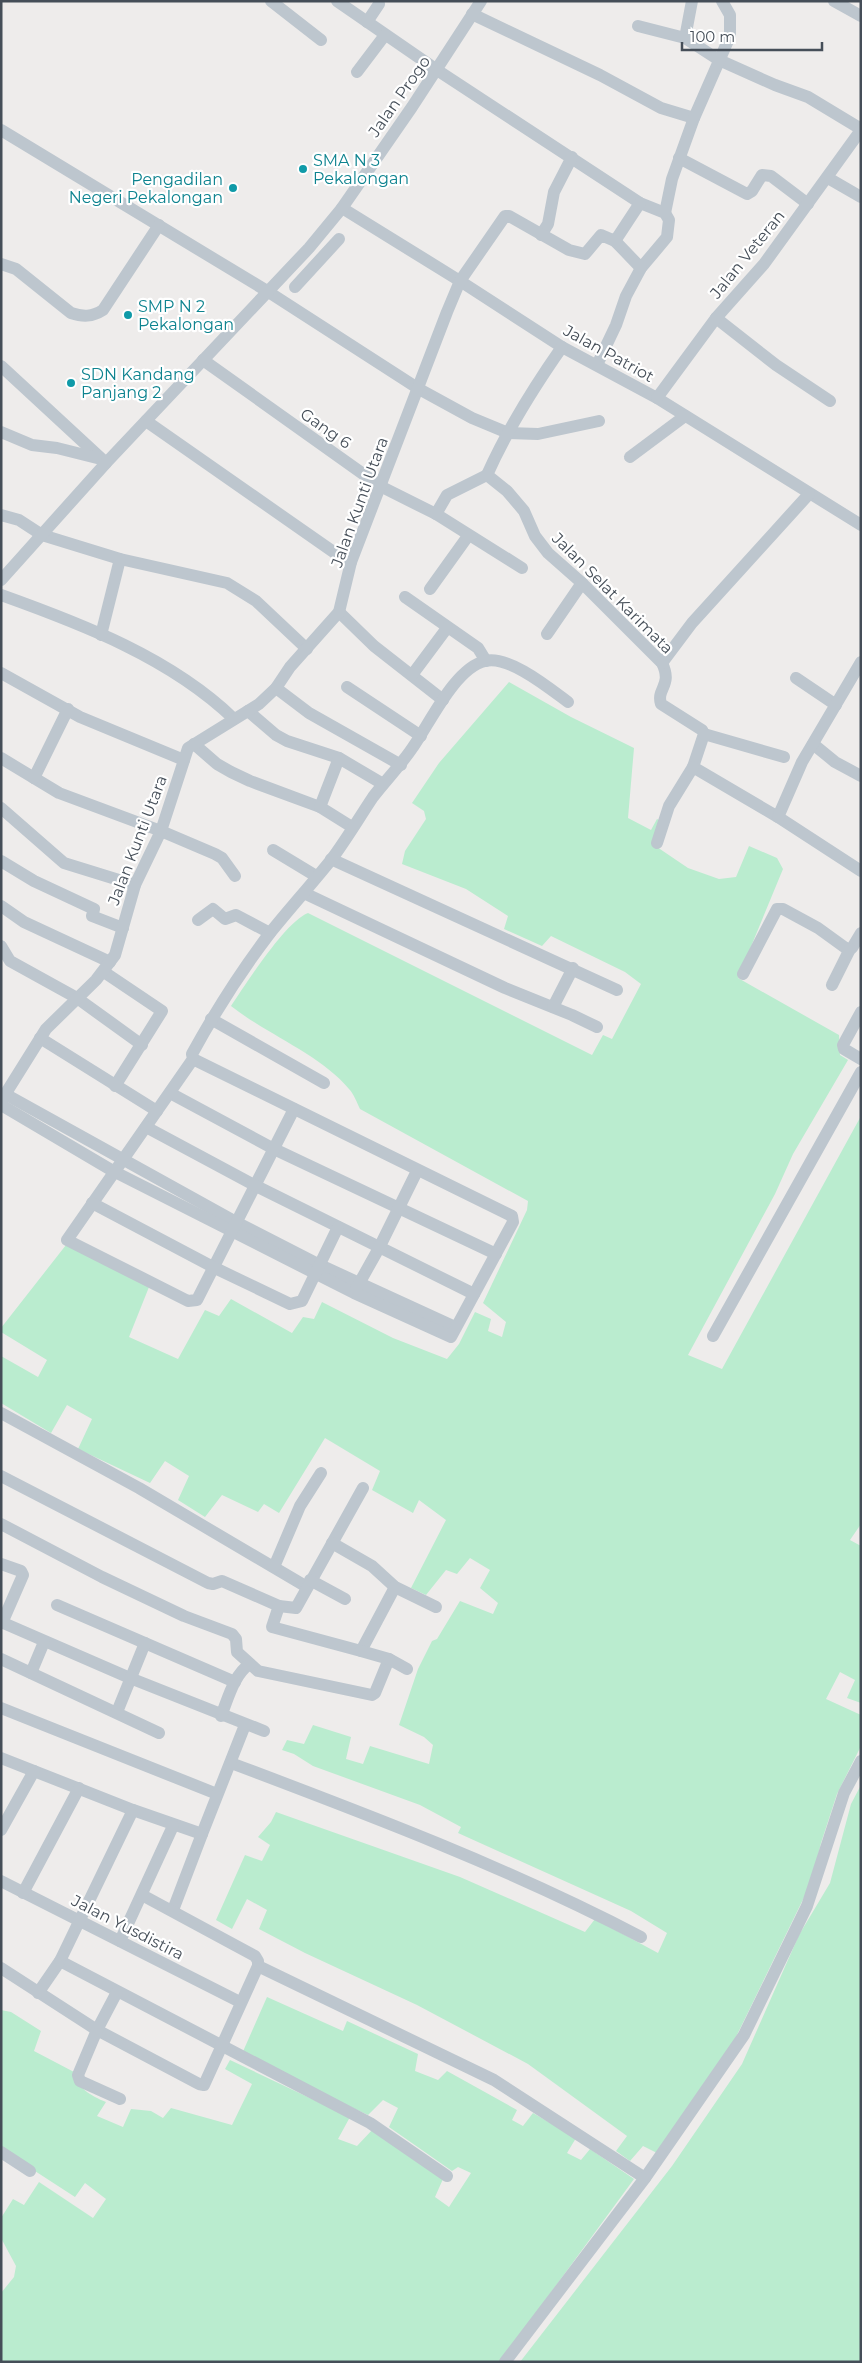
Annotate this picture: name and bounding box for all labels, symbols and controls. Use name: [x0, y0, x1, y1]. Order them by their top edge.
scale bar: [682, 20, 822, 52]
text: 100 m: [690, 27, 735, 46]
street label: Jalan Progo: [364, 52, 434, 141]
place label: SMA N 3 Pekalongan: [313, 151, 409, 188]
marker: SMA N 3 Pekalongan: [297, 163, 309, 175]
place label: Pengadilan Negeri Pekalongan: [69, 170, 223, 207]
marker: Pengadilan Negeri Pekalongan: [227, 182, 239, 194]
street label: Jalan Veteran: [705, 206, 789, 303]
place label: SMP N 2 Pekalongan: [138, 297, 234, 334]
marker: SMP N 2 Pekalongan: [122, 309, 134, 321]
street label: Jalan Patriot: [559, 320, 658, 386]
place label: SDN Kandang Panjang 2: [81, 365, 195, 402]
marker: SDN Kandang Panjang 2: [65, 377, 77, 389]
street label: Gang 6: [297, 404, 355, 453]
street label: Jalan Kunti Utara: [327, 434, 392, 571]
street label: Jalan Selat Karimata: [547, 528, 677, 658]
street label: Jalan Kunti Utara: [104, 773, 171, 909]
street label: Jalan Yusdistira: [68, 1891, 187, 1964]

